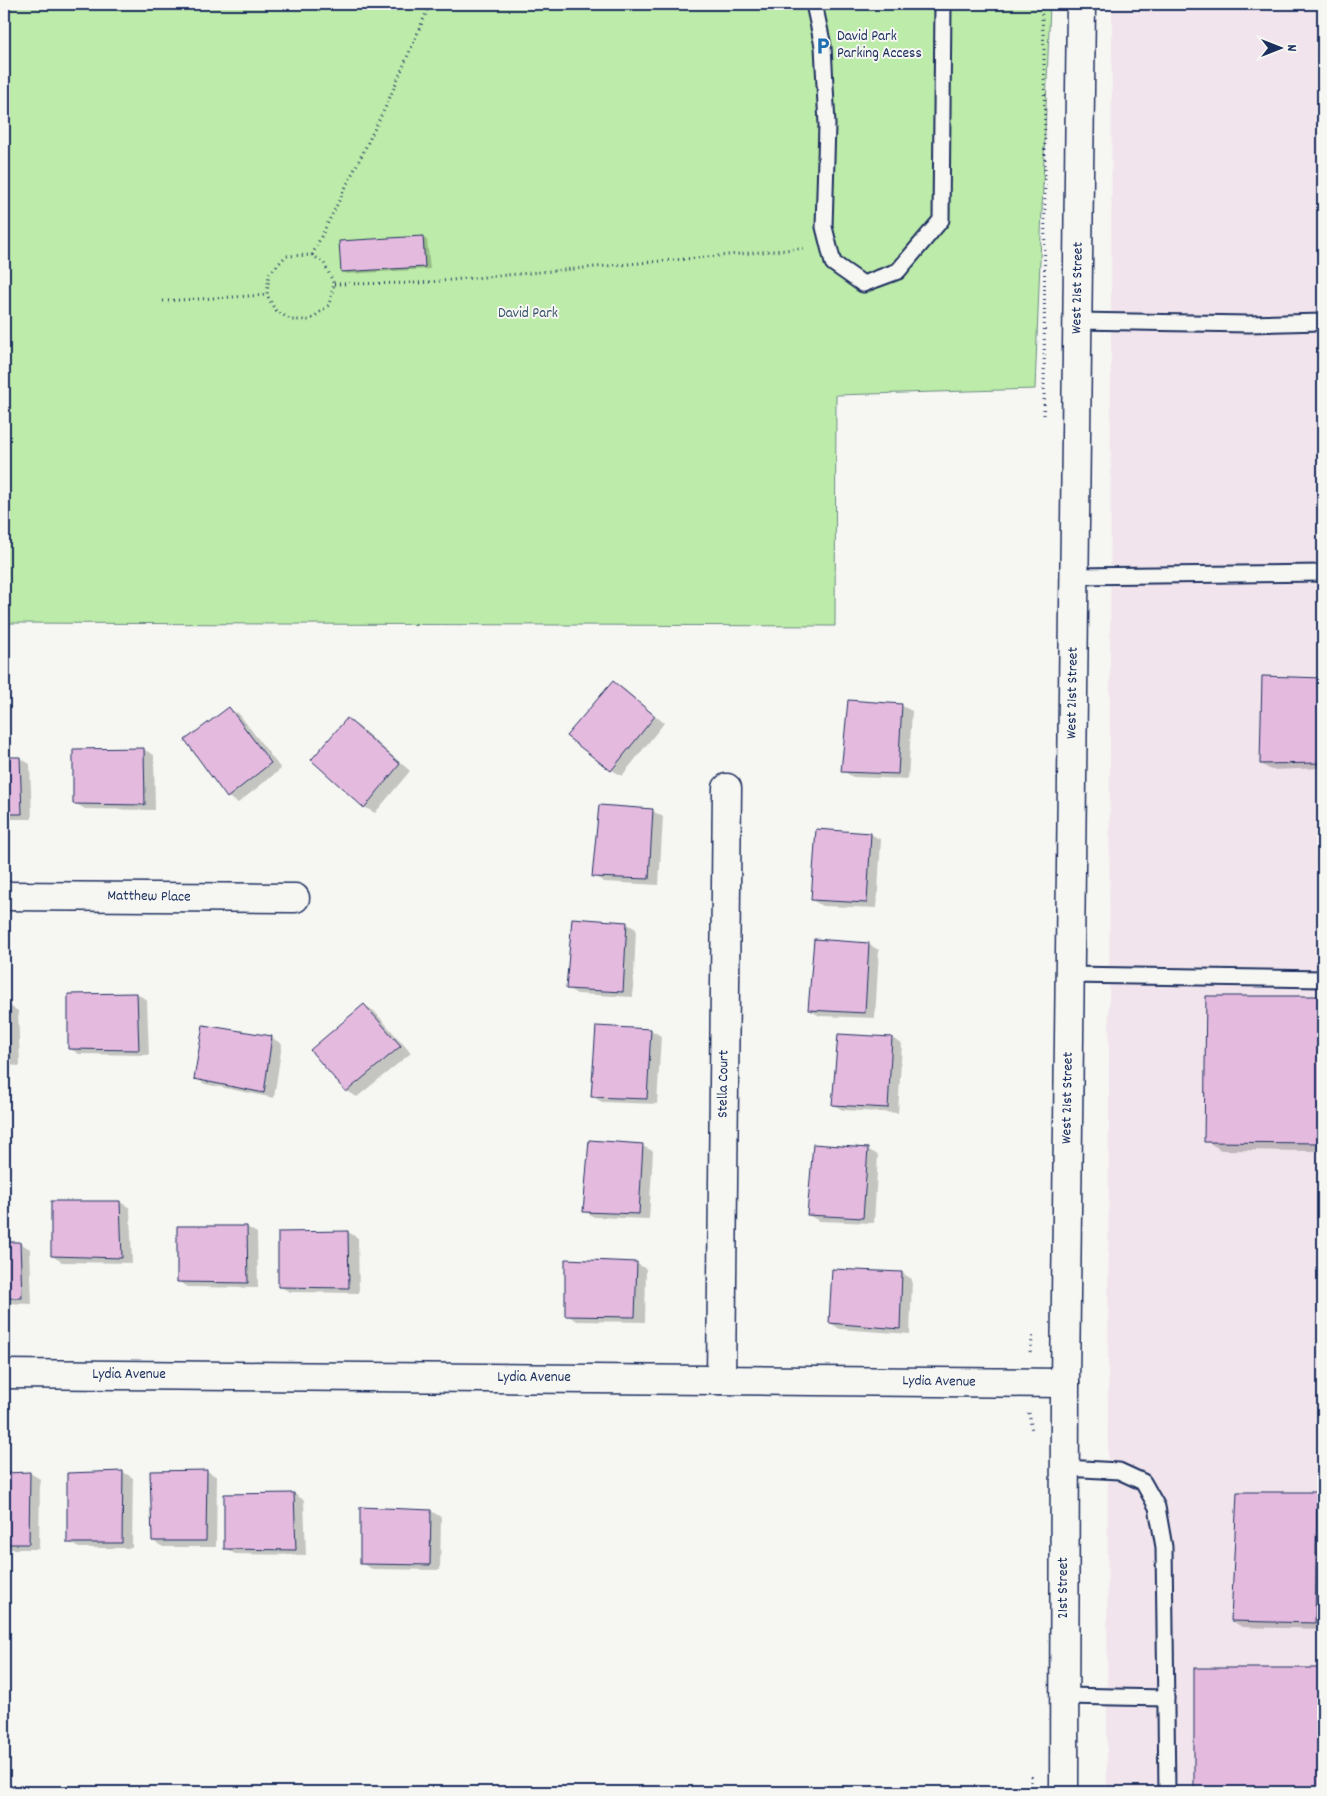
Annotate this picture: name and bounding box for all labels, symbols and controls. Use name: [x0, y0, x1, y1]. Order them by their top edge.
north arrow: [1254, 22, 1304, 72]
place label: David Park Parking Access: [837, 26, 922, 65]
parking icon: David Park Parking Access: [813, 36, 833, 56]
text: N: [1281, 45, 1301, 52]
street label: West 21st Street: [1066, 241, 1090, 334]
park label: David Park: [498, 303, 558, 325]
street label: West 21st Street: [1061, 646, 1085, 739]
street label: Matthew Place: [107, 885, 191, 909]
street label: Stella Court: [712, 1049, 736, 1118]
street label: West 21st Street: [1056, 1051, 1080, 1144]
street label: Lydia Avenue: [92, 1364, 166, 1386]
street label: Lydia Avenue: [497, 1367, 571, 1389]
street label: Lydia Avenue: [902, 1370, 976, 1394]
street label: 21st Street: [1053, 1557, 1075, 1619]

